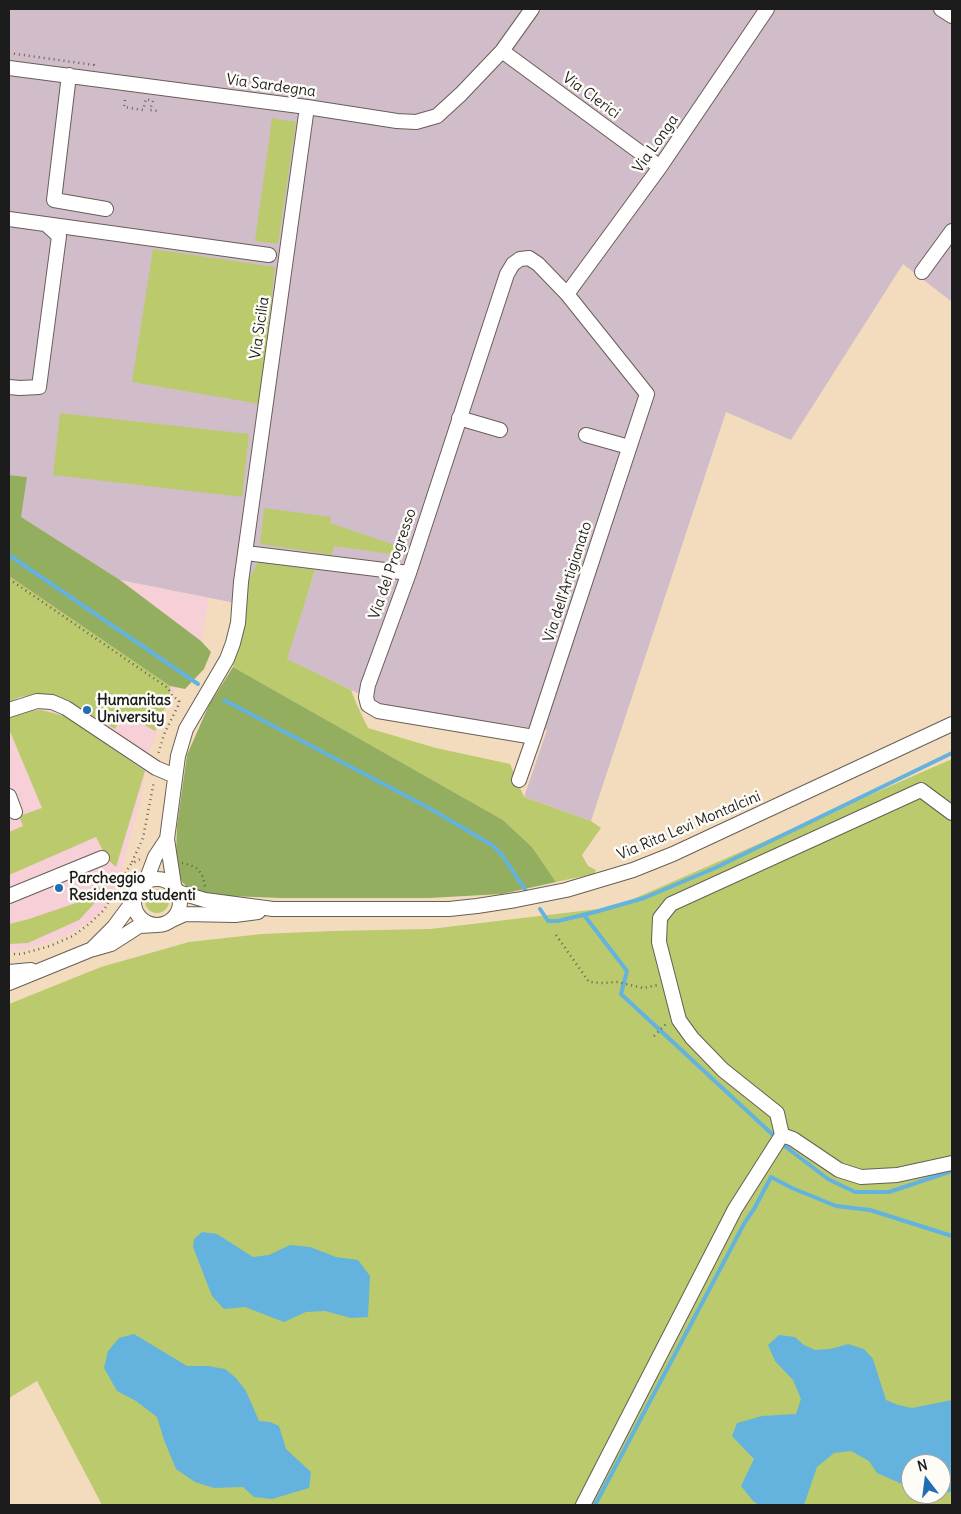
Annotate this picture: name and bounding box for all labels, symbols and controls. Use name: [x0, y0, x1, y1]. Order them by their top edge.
street label: Via Clerici: [559, 69, 623, 123]
street label: Via Sardegna: [225, 71, 317, 101]
street label: Via Longa: [629, 111, 683, 177]
street label: Via Sicilia: [247, 296, 273, 360]
street label: Via del Progresso: [366, 506, 420, 622]
street label: Via dell'Artigianato: [540, 519, 596, 645]
place label: Humanitas University: [97, 692, 171, 727]
marker: Humanitas University: [81, 704, 93, 716]
street label: Via Rita Levi Montalcini: [615, 788, 763, 864]
place label: Parcheggio Residenza studenti: [69, 870, 196, 905]
marker: Parcheggio Residenza studenti: [53, 882, 65, 894]
north arrow: [901, 1454, 951, 1504]
text: N: [915, 1456, 929, 1475]

